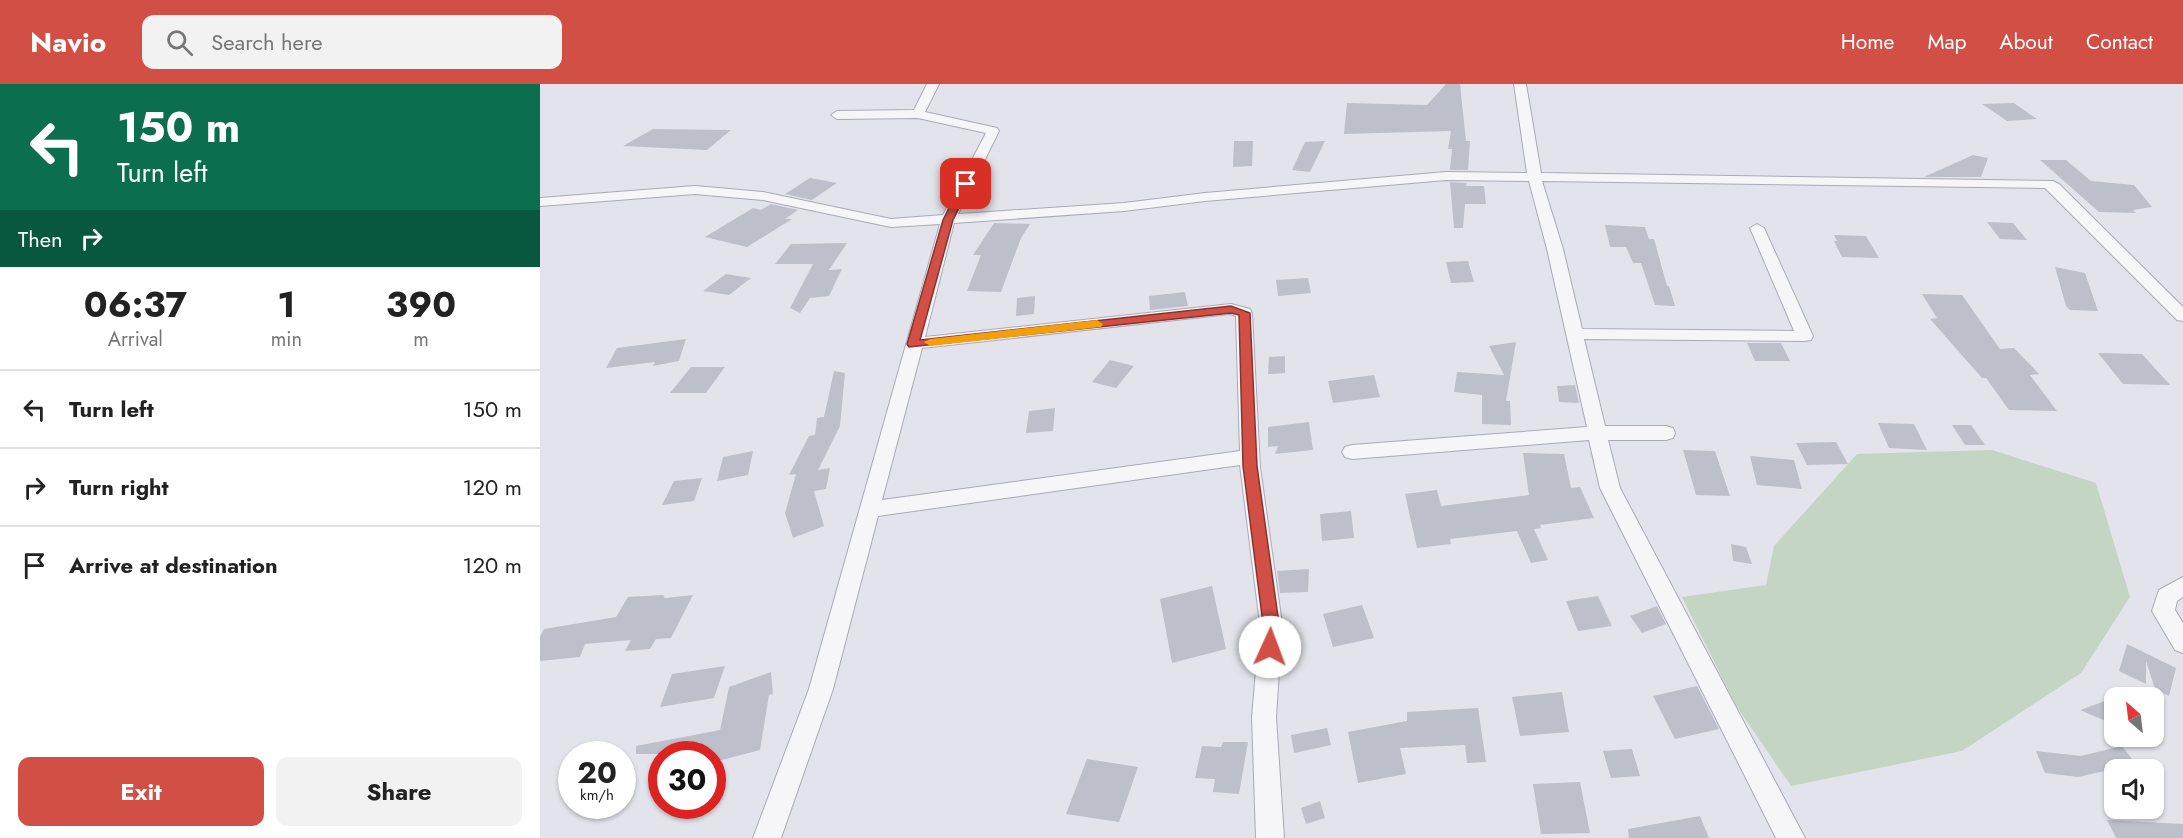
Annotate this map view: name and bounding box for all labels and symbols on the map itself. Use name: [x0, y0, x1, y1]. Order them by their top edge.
pin: [940, 158, 991, 209]
position arrow: [1238, 615, 1302, 679]
north arrow: [2104, 687, 2164, 747]
speed limit sign: 30: [648, 741, 726, 819]

